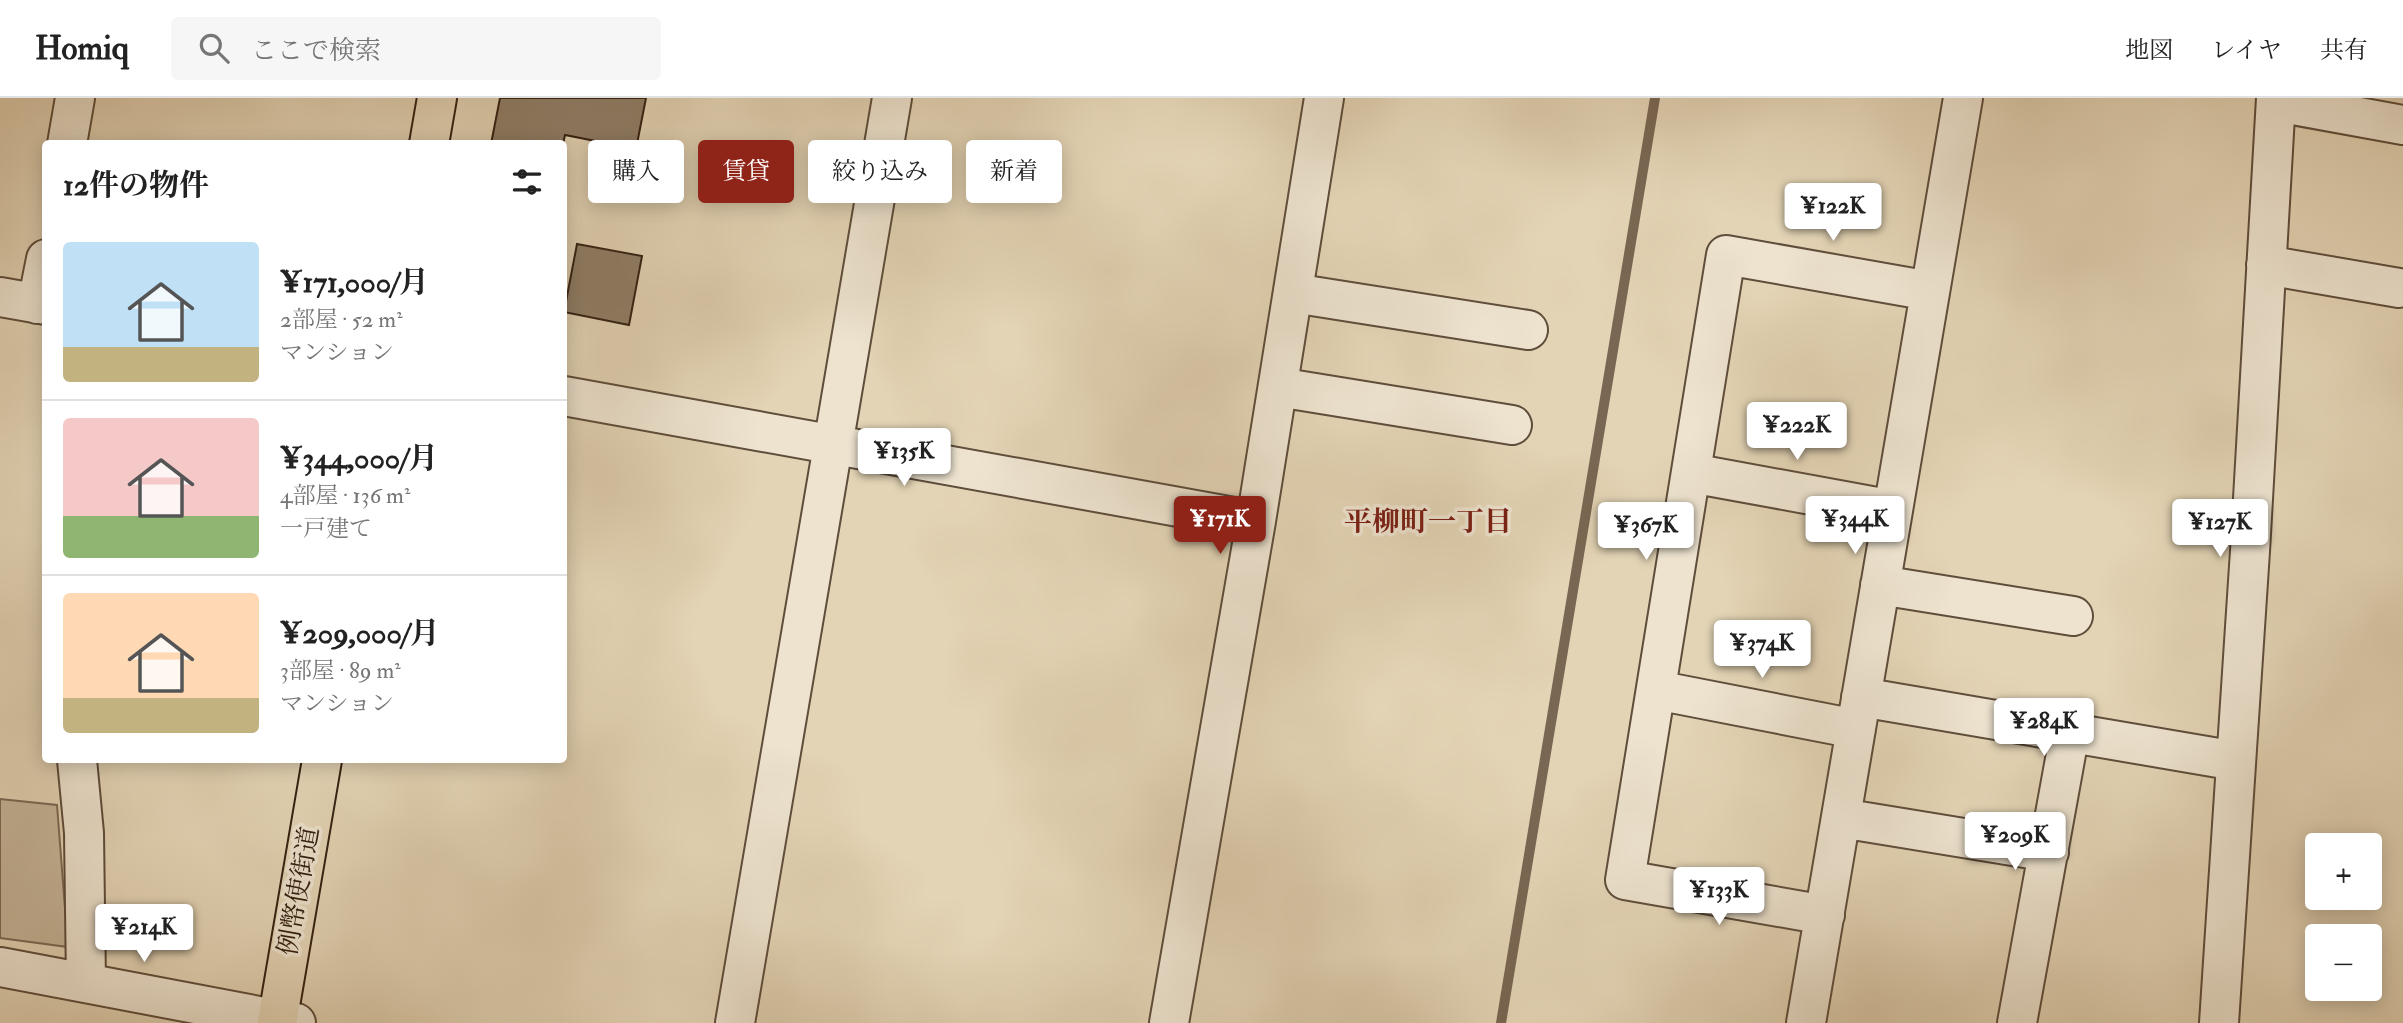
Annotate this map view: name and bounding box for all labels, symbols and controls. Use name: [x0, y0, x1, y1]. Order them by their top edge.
search box: [171, 17, 661, 80]
text: Homiq: [35, 28, 129, 69]
icon: search: [195, 29, 233, 67]
text: ここで検索: [251, 35, 381, 67]
text: 地図: [2125, 35, 2173, 66]
text: レイヤ: [2211, 35, 2282, 66]
text: 共有: [2320, 35, 2368, 66]
chip: 購入: [588, 140, 684, 203]
chip: 賃貸: [698, 140, 794, 203]
chip: 絞り込み: [808, 140, 952, 203]
chip: 新着: [966, 140, 1062, 203]
icon: filters: [508, 163, 546, 201]
text: 12件の物件: [63, 167, 209, 204]
pin: ¥122K: [1784, 184, 1882, 243]
text: ¥122K: [1801, 191, 1865, 220]
text: ¥171,000/月: [280, 264, 429, 301]
icon: home: [119, 270, 203, 354]
text: 2部屋 · 52 m²: [280, 305, 403, 334]
text: マンション: [280, 338, 394, 367]
pin: ¥222K: [1748, 402, 1846, 462]
text: ¥222K: [1763, 410, 1831, 439]
pin: ¥135K: [855, 428, 953, 488]
text: ¥135K: [874, 436, 934, 465]
text: ¥344,000/月: [280, 440, 438, 477]
icon: home: [119, 446, 203, 530]
text: 4部屋 · 136 m²: [280, 481, 410, 510]
pin: ¥171K: [1171, 496, 1269, 556]
pin: ¥344K: [1806, 496, 1904, 556]
pin: ¥127K: [2171, 500, 2269, 559]
pin: ¥367K: [1597, 503, 1695, 562]
text: ¥171K: [1190, 504, 1250, 533]
text: ¥344K: [1822, 504, 1888, 533]
district label: 平柳町一丁目: [1344, 505, 1512, 540]
text: ¥127K: [2188, 507, 2252, 536]
text: ¥367K: [1614, 510, 1678, 539]
text: 一戸建て: [280, 514, 372, 543]
text: ¥209,000/月: [280, 615, 440, 652]
pin: ¥374K: [1713, 620, 1811, 680]
icon: home: [119, 621, 203, 705]
text: ¥374K: [1730, 628, 1794, 657]
text: 3部屋 · 89 m²: [280, 656, 401, 685]
text: マンション: [280, 689, 394, 718]
pin: ¥284K: [1995, 698, 2093, 758]
text: ¥284K: [2010, 706, 2078, 735]
pin: ¥209K: [1966, 812, 2064, 872]
text: ¥209K: [1981, 820, 2049, 849]
street label: 例幣使街道: [272, 824, 326, 958]
map controls: [2305, 833, 2382, 1001]
button: +: [2305, 833, 2382, 910]
pin: ¥133K: [1670, 868, 1768, 927]
text: ¥133K: [1689, 875, 1749, 904]
pin: ¥214K: [95, 904, 193, 964]
text: ¥214K: [111, 912, 177, 941]
button: −: [2305, 924, 2382, 1001]

